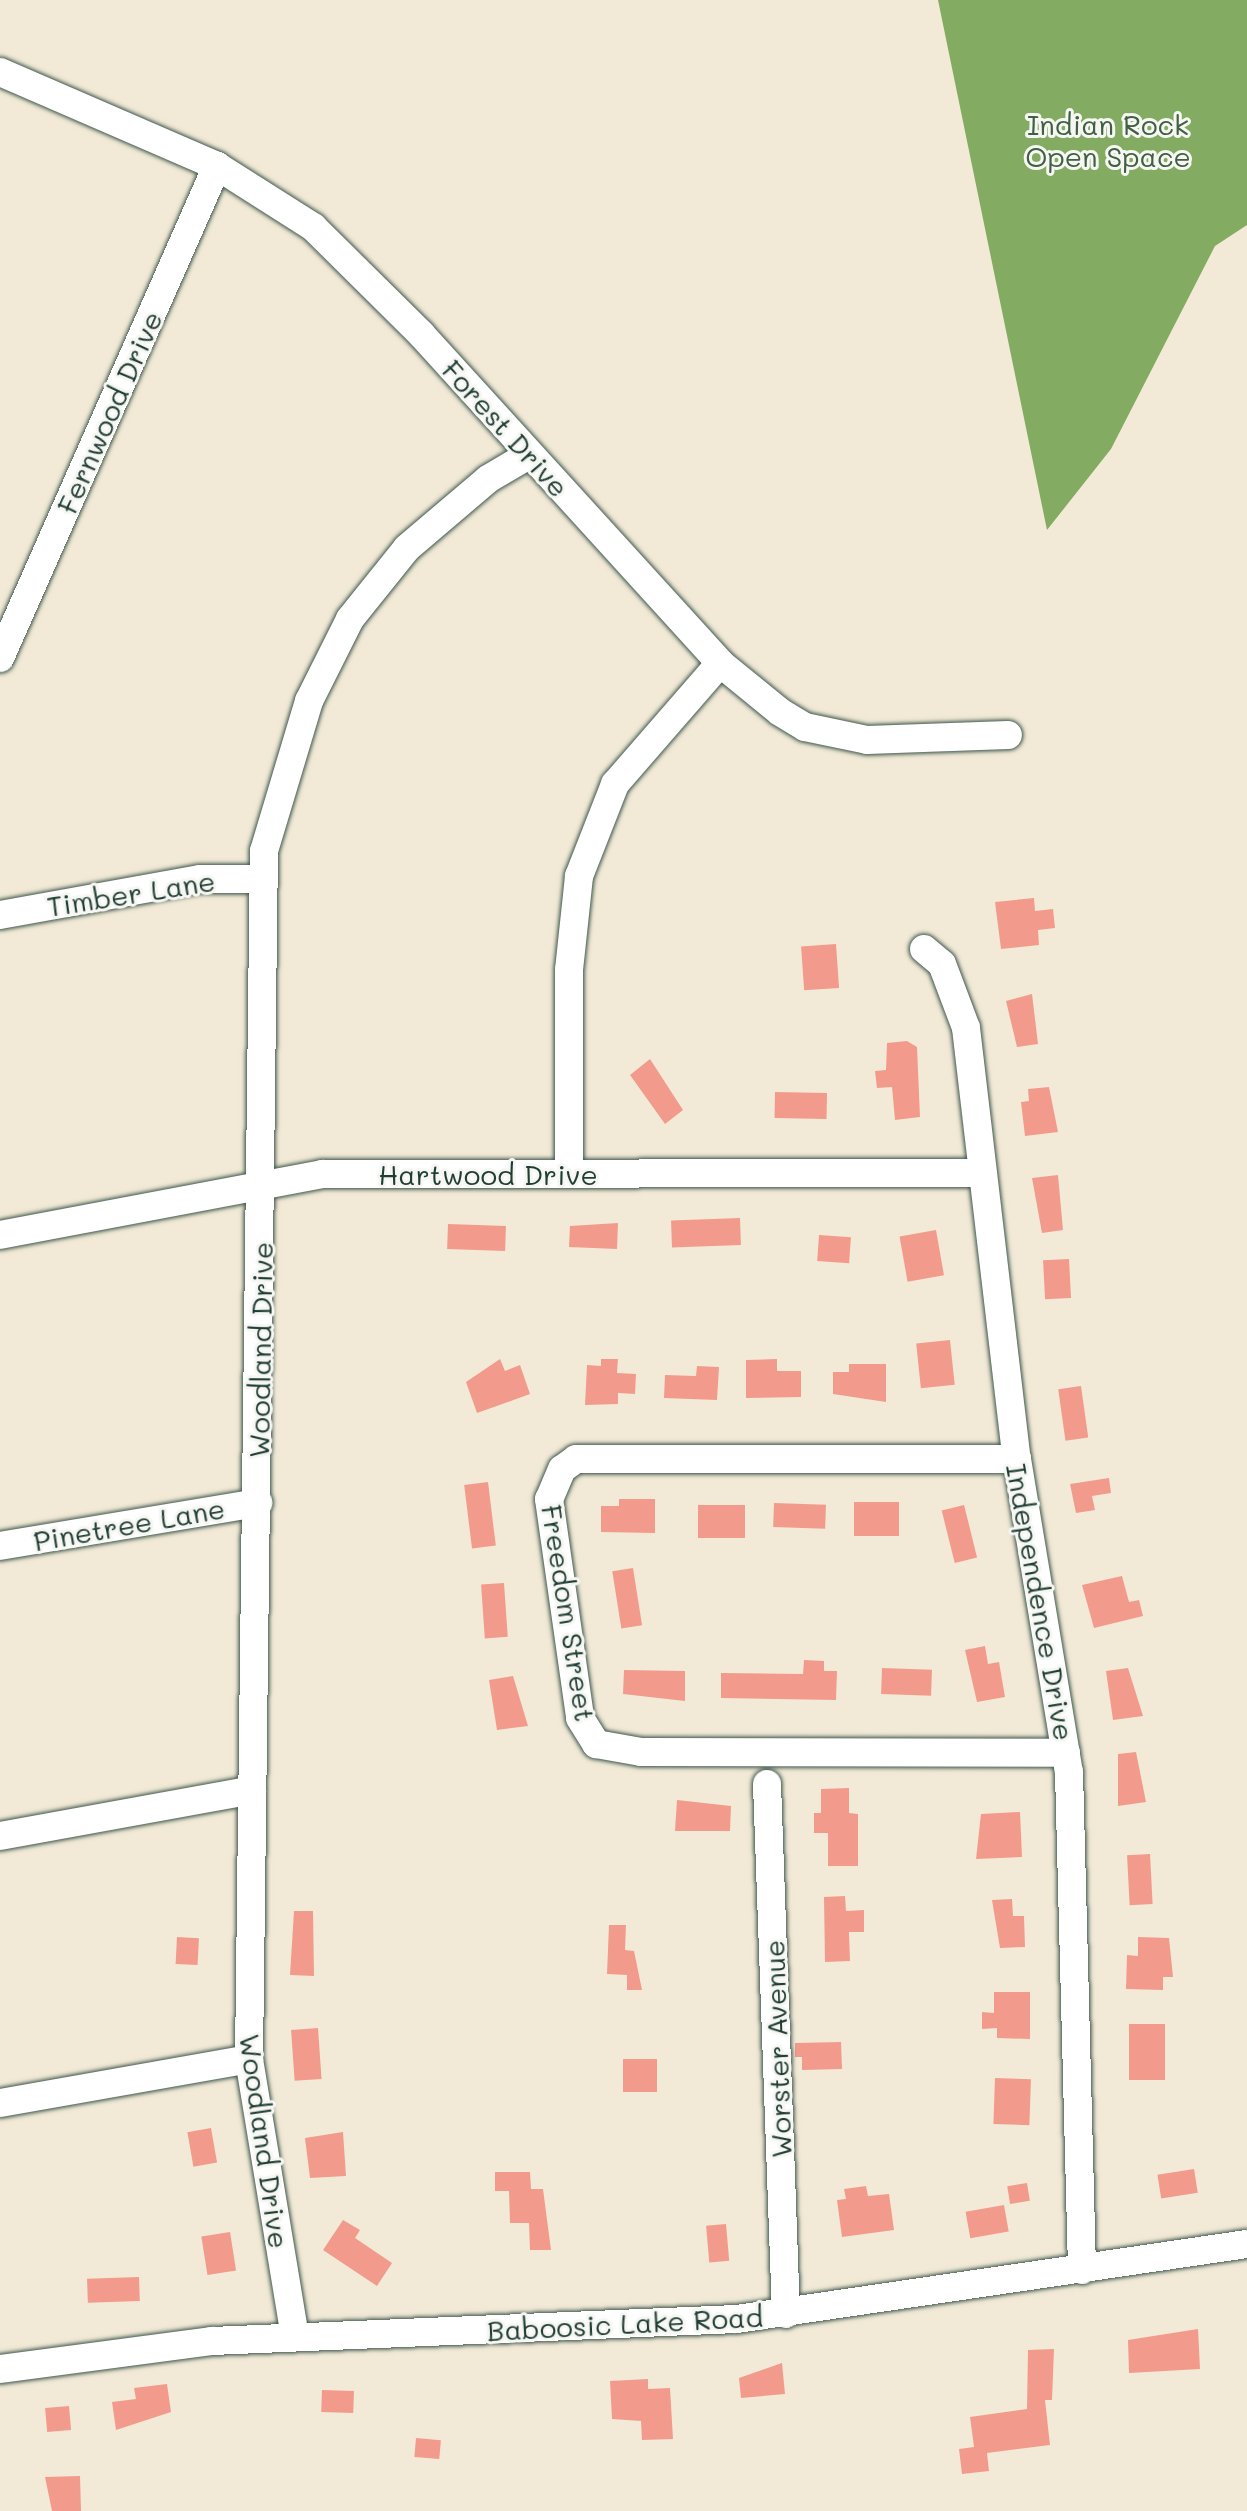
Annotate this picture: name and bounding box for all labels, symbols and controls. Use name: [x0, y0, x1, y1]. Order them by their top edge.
park label: Indian Rock Open Space: [1025, 107, 1191, 173]
street label: Fernwood Drive: [49, 305, 169, 519]
street label: Forest Drive: [436, 353, 576, 503]
street label: Timber Lane: [45, 863, 217, 923]
street label: Hartwood Drive: [378, 1157, 598, 1191]
street label: Woodland Drive: [241, 1242, 279, 1458]
street label: Independence Drive: [1000, 1461, 1082, 1743]
street label: Pinetree Lane: [31, 1491, 227, 1557]
street label: Freedom Street: [535, 1502, 603, 1724]
street label: Worster Avenue: [756, 1939, 798, 2159]
street label: Woodland Drive: [233, 2032, 297, 2250]
street label: Baboosic Lake Road: [486, 2299, 764, 2347]

